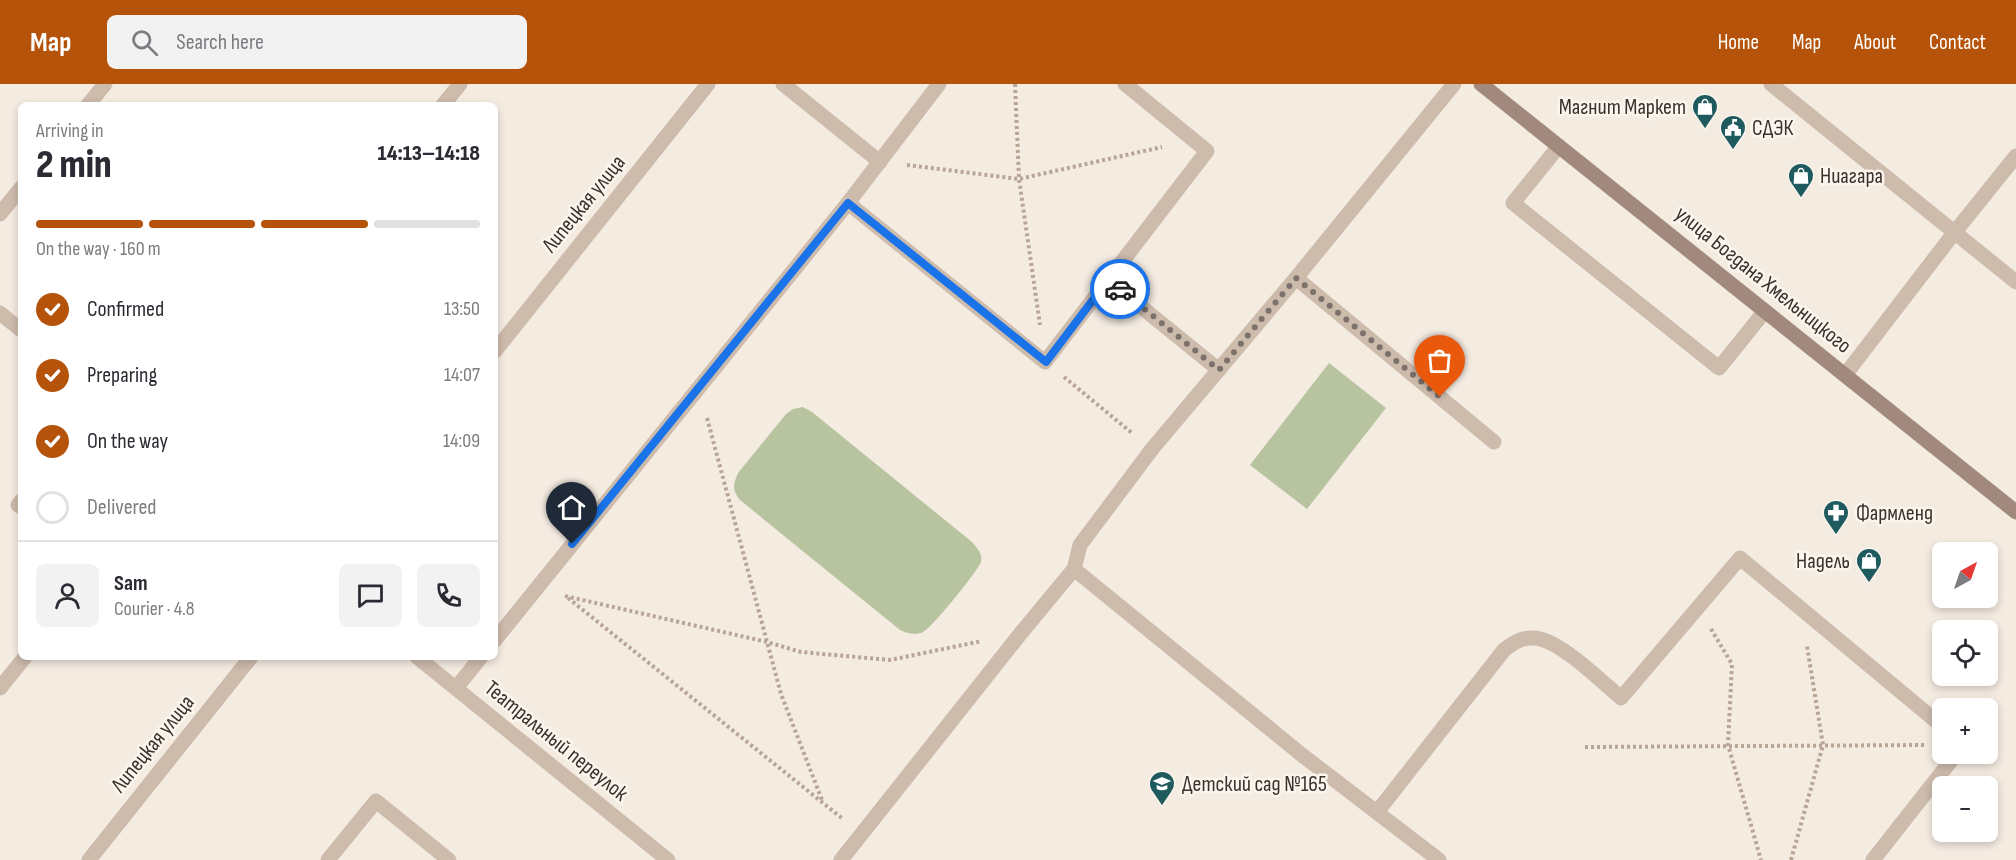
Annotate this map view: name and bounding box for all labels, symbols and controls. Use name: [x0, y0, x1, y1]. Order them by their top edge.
search box: [107, 15, 527, 69]
text: Map: [30, 26, 71, 59]
icon: search: [128, 26, 161, 59]
text: Search here: [176, 29, 264, 56]
text: Home: [1718, 30, 1759, 55]
text: Map: [1792, 30, 1821, 55]
text: About: [1854, 30, 1896, 55]
text: Contact: [1929, 30, 1986, 55]
shop icon: Магнит Маркет: [1690, 92, 1720, 130]
place label: Магнит Маркет: [1559, 94, 1686, 121]
public building icon: СДЭК: [1718, 113, 1748, 151]
place label: СДЭК: [1752, 115, 1793, 142]
text: Arriving in: [36, 119, 104, 143]
text: 14:13–14:18: [378, 140, 480, 167]
text: 2 min: [36, 142, 112, 189]
street label: Липецкая улица: [536, 150, 632, 259]
shop icon: Ниагара: [1786, 161, 1816, 199]
place label: Ниагара: [1820, 163, 1883, 190]
street label: улица Богдана Хмельницкого: [1669, 201, 1857, 359]
text: On the way · 160 m: [36, 237, 161, 261]
courier: [1090, 259, 1150, 319]
icon: car: [1104, 273, 1137, 306]
icon: check: [36, 293, 69, 326]
text: Confirmed: [87, 296, 164, 323]
text: 13:50: [444, 297, 480, 321]
pin: [1414, 335, 1465, 397]
icon: bag: [1423, 344, 1456, 377]
icon: check: [36, 359, 69, 392]
text: Preparing: [87, 362, 157, 389]
text: 14:07: [444, 363, 480, 387]
icon: check: [36, 425, 69, 458]
text: On the way: [87, 428, 168, 455]
text: 14:09: [443, 429, 480, 453]
pin: [546, 482, 597, 544]
icon: home: [555, 491, 588, 524]
text: Delivered: [87, 494, 156, 521]
pharmacy icon: Фармленд: [1821, 498, 1851, 536]
place label: Фармленд: [1856, 500, 1933, 527]
north arrow: [1932, 542, 1998, 608]
map controls: [1932, 542, 1998, 842]
shop icon: Надель: [1854, 546, 1884, 584]
place label: Надель: [1796, 548, 1850, 575]
button: person: [36, 564, 99, 627]
button: chat: [339, 564, 402, 627]
button: phone: [417, 564, 480, 627]
text: Sam: [114, 570, 148, 597]
text: Courier · 4.8: [114, 597, 195, 621]
button: locate: [1932, 620, 1998, 686]
street label: Театральный переулок: [479, 675, 634, 808]
street label: Липецкая улица: [105, 690, 201, 799]
button: +: [1932, 698, 1998, 764]
school or university icon: Детский сад №165: [1147, 769, 1177, 807]
place label: Детский сад №165: [1182, 771, 1327, 798]
button: −: [1932, 776, 1998, 842]

